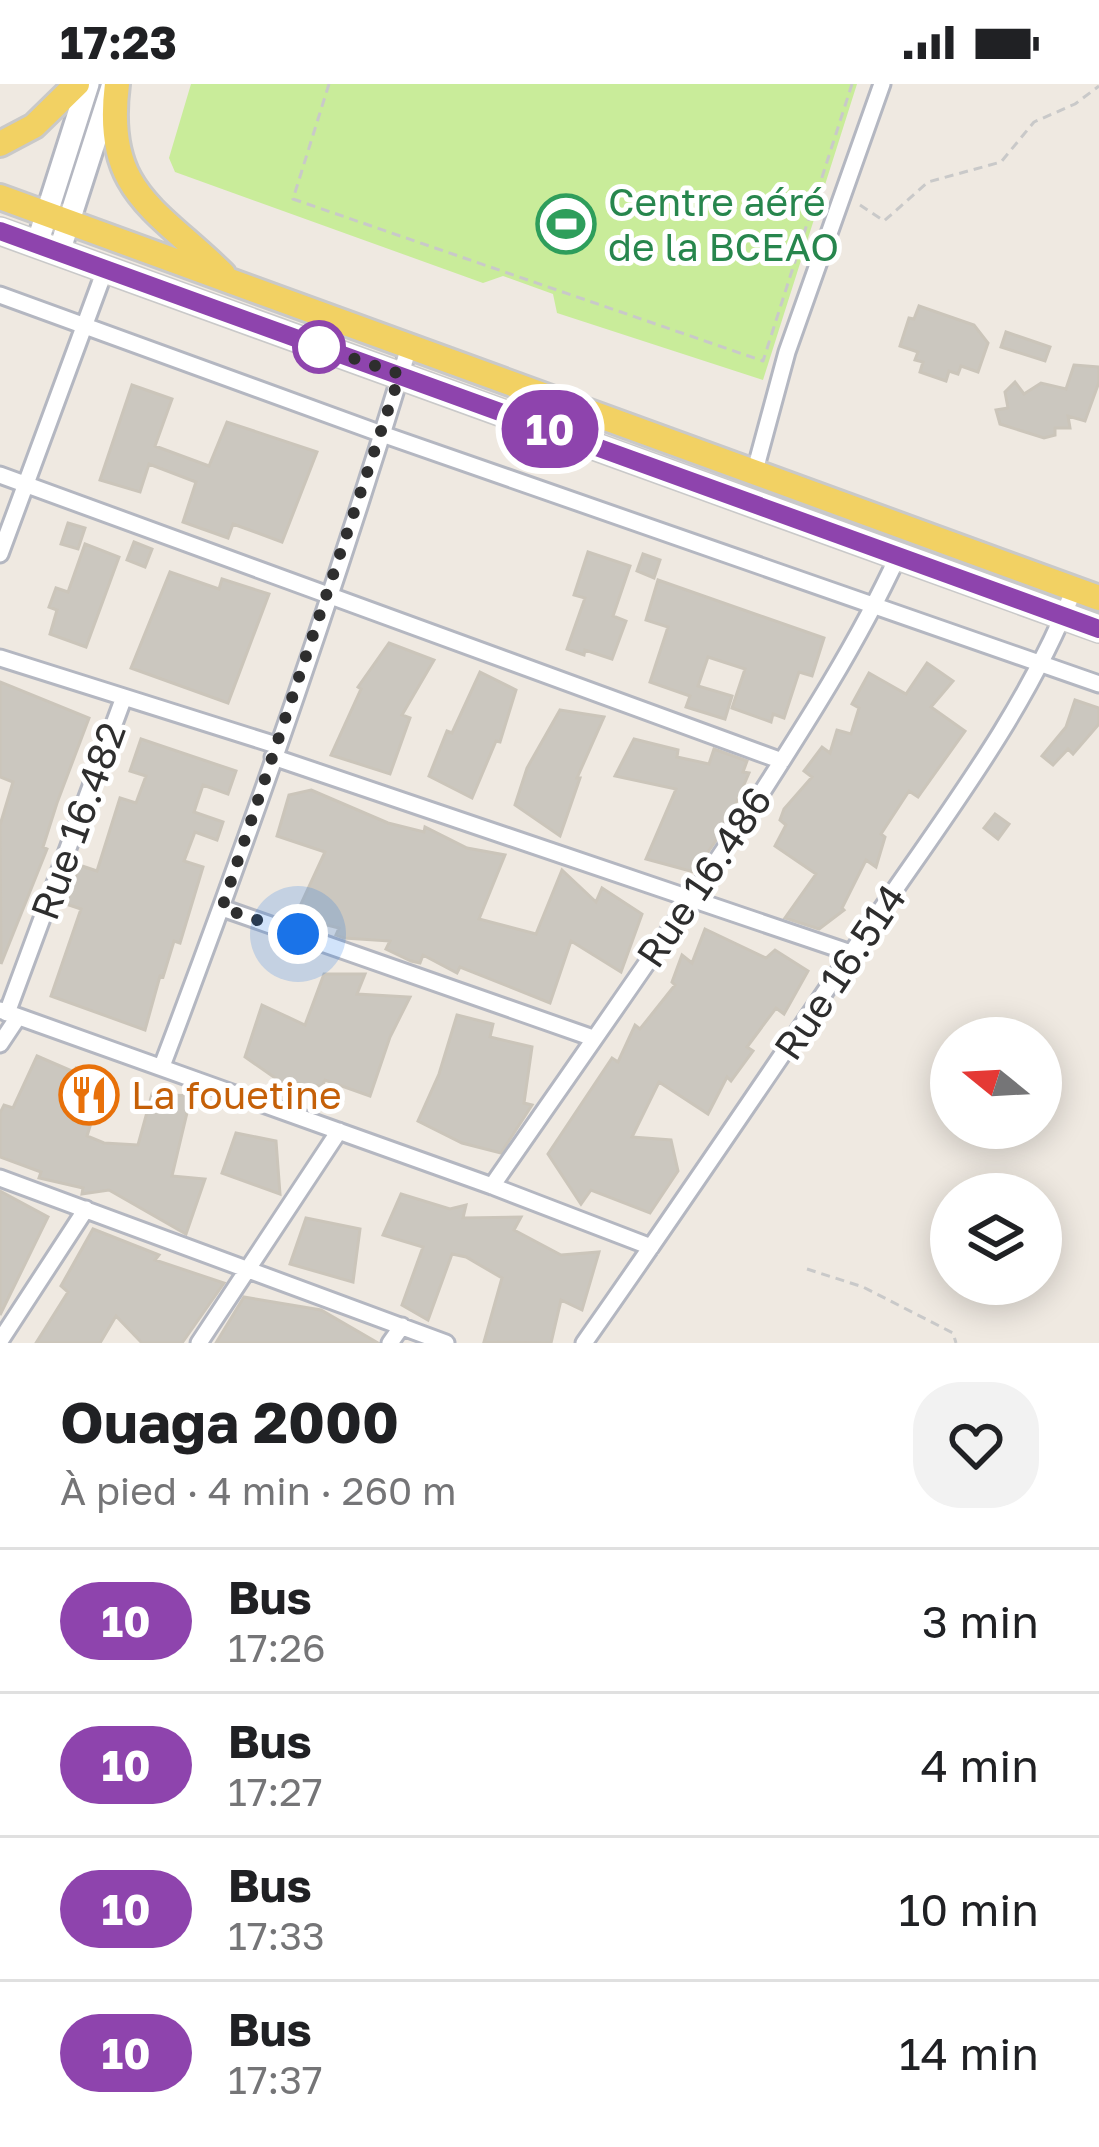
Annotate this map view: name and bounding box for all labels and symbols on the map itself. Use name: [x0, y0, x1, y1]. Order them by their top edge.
place label: Centre aéré de la BCEAO: [608, 178, 839, 270]
sports icon: Centre aéré de la BCEAO: [535, 193, 597, 255]
unlabelled marker: [294, 322, 344, 372]
line badge: 10: [496, 390, 604, 468]
street label: Rue 16.482: [20, 716, 135, 926]
street label: Rue 16.486: [626, 778, 781, 976]
street label: Rue 16.514: [764, 875, 915, 1068]
your location: [268, 904, 328, 964]
north arrow: [930, 1017, 1062, 1149]
restaurant icon: La fouetine: [58, 1064, 120, 1126]
place label: La fouetine: [131, 1071, 342, 1118]

